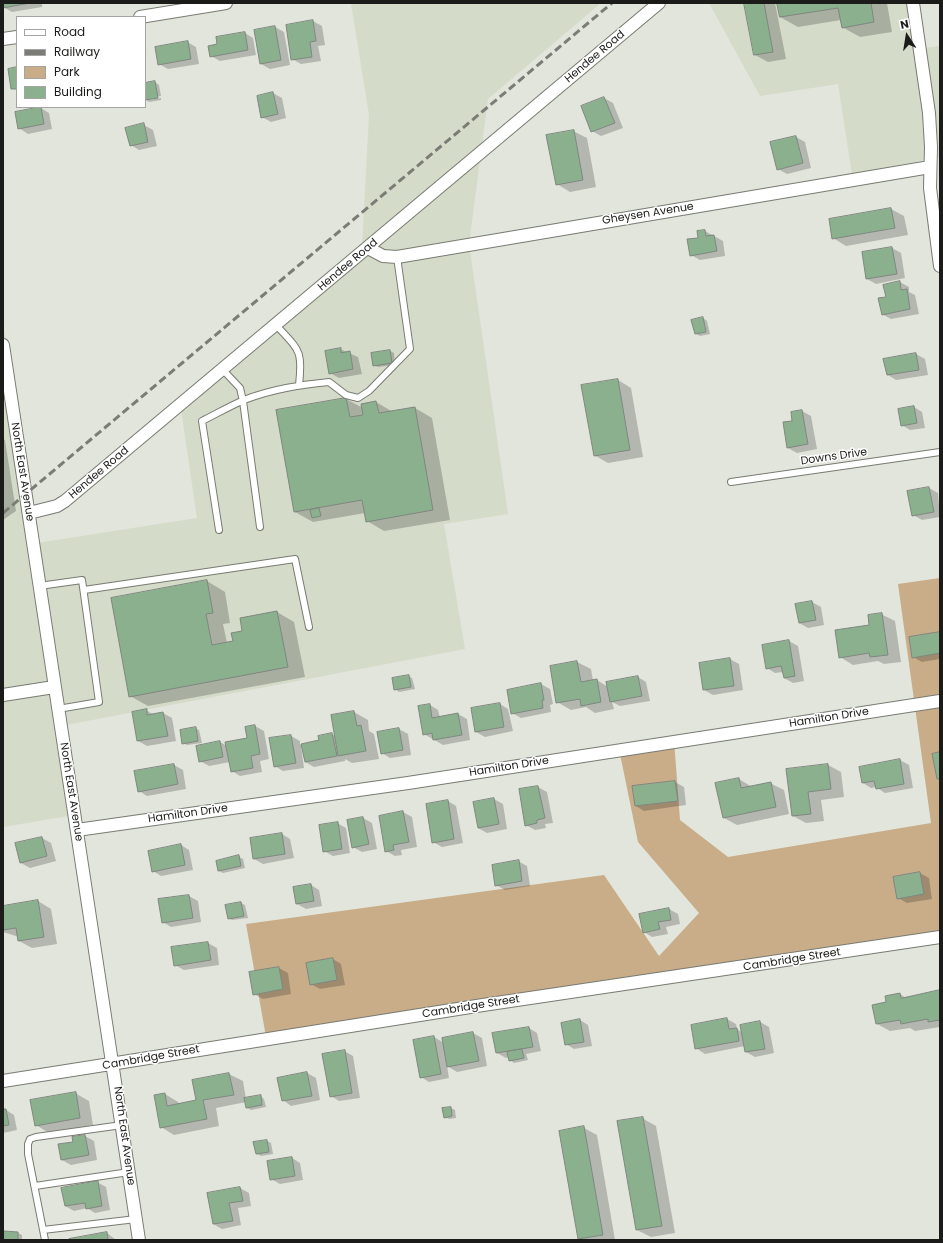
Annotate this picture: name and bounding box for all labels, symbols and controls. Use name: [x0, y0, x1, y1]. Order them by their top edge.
legend: [16, 16, 146, 108]
north arrow: [887, 16, 927, 56]
text: N: [899, 16, 910, 33]
text: Road: [54, 23, 85, 40]
street label: Hendee Road: [562, 28, 628, 86]
text: Railway: [54, 43, 100, 60]
text: Park: [54, 63, 80, 80]
text: Building: [54, 83, 102, 100]
street label: Gheysen Avenue: [601, 200, 695, 228]
street label: Hendee Road: [315, 236, 381, 294]
street label: North East Avenue: [8, 422, 36, 522]
street label: Hendee Road: [66, 444, 132, 502]
street label: Downs Drive: [800, 446, 868, 468]
street label: Hamilton Drive: [788, 705, 870, 731]
street label: North East Avenue: [57, 742, 85, 842]
street label: Hamilton Drive: [468, 754, 550, 780]
street label: Hamilton Drive: [147, 802, 229, 826]
street label: Cambridge Street: [742, 946, 842, 974]
street label: Cambridge Street: [421, 993, 521, 1021]
street label: Cambridge Street: [101, 1043, 201, 1073]
street label: North East Avenue: [111, 1086, 137, 1186]

